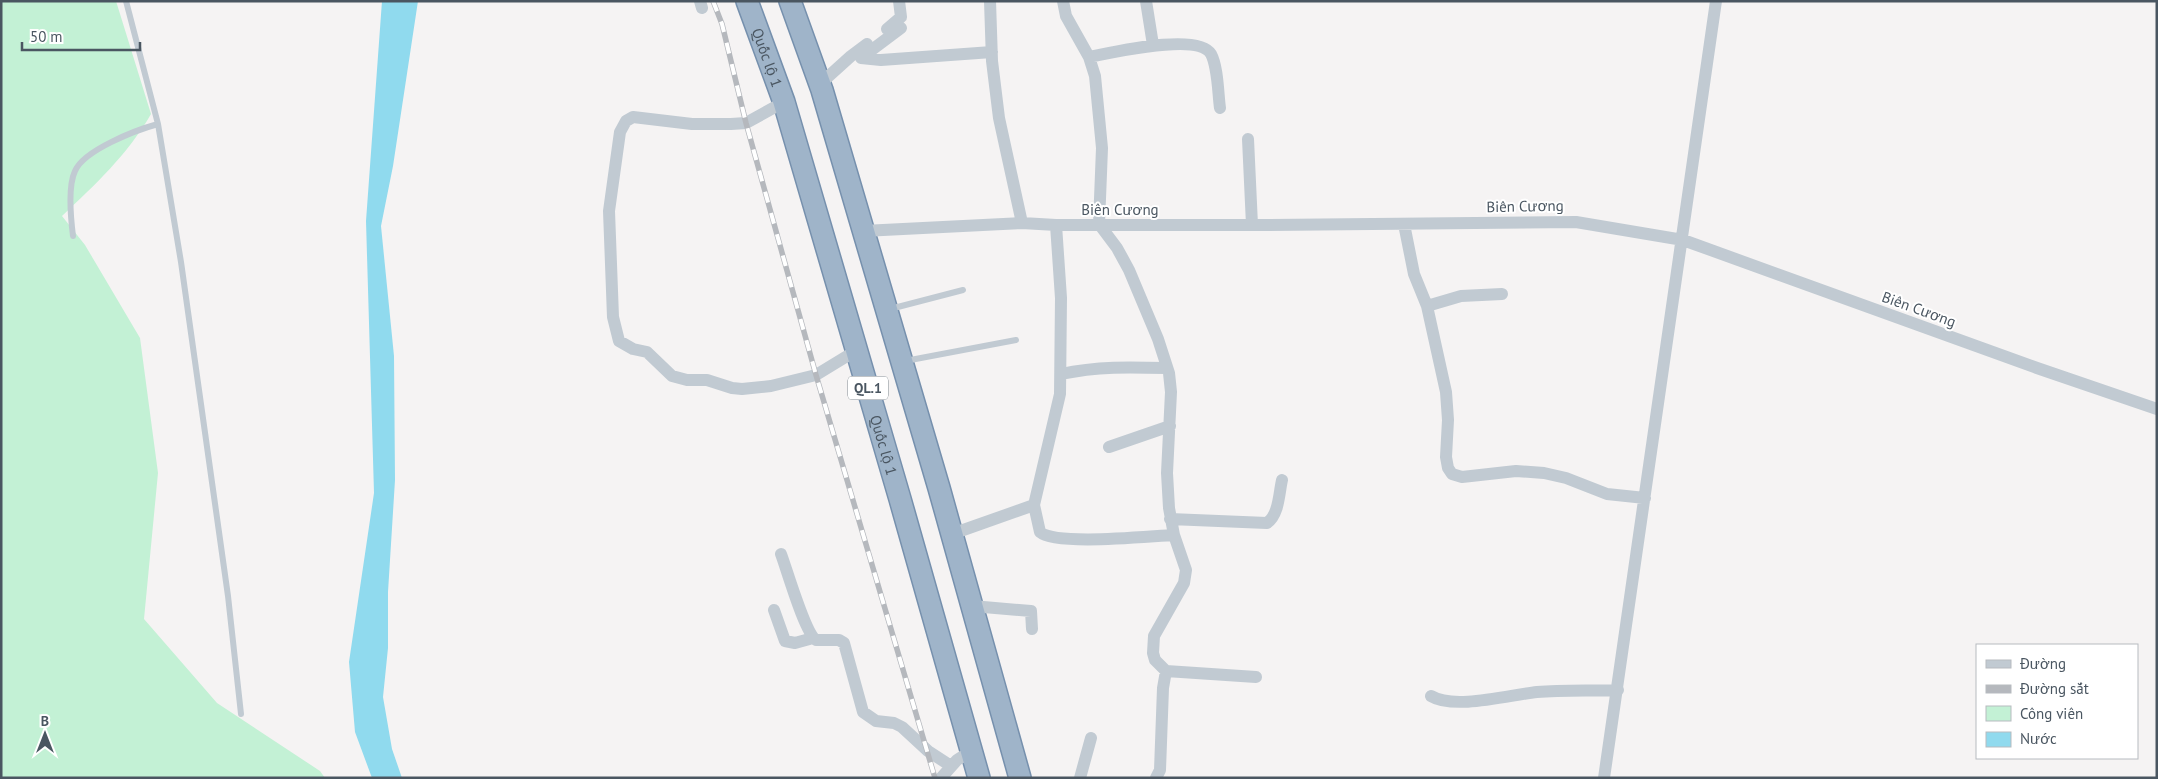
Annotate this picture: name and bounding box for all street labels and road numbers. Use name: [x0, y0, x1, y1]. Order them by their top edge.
street label: Quốc lộ 1: [748, 25, 787, 90]
street label: Biên Cương: [1486, 196, 1564, 216]
street label: Biên Cương: [1081, 200, 1159, 219]
street label: Biên Cương: [1879, 287, 1959, 331]
road number: QL.1: [848, 376, 888, 399]
street label: Quốc lộ 1: [866, 413, 902, 477]

